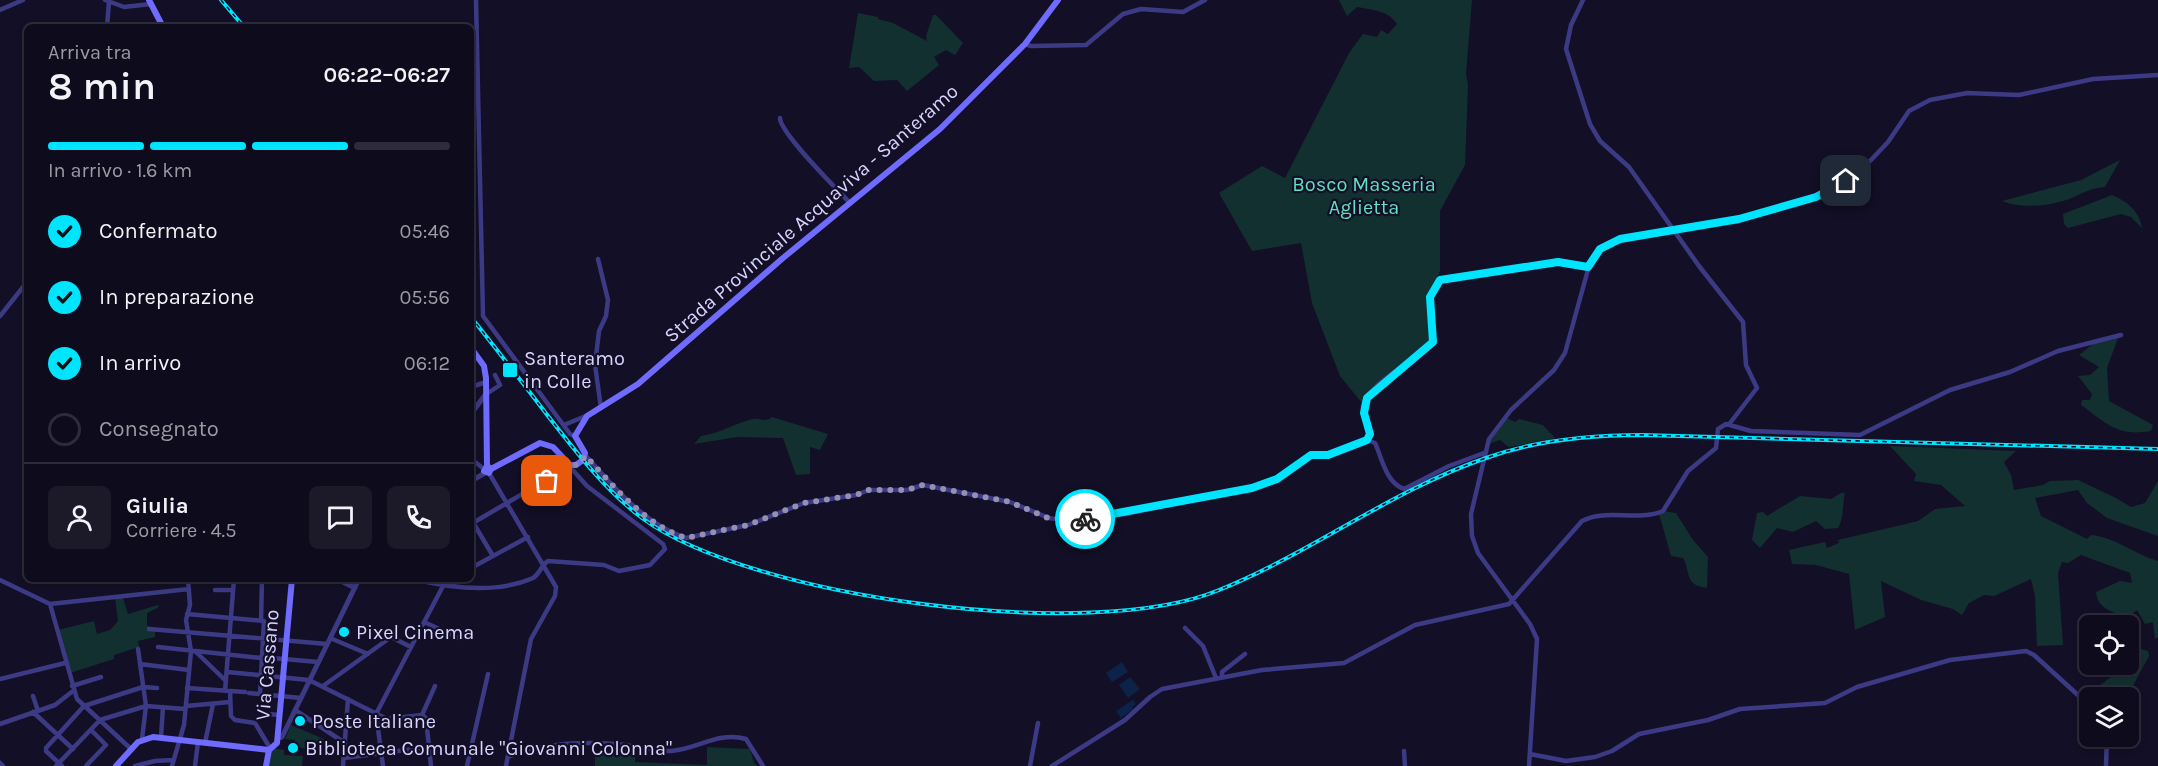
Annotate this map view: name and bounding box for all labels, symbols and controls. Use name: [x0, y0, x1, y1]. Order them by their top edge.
text: Arriva tra: [48, 41, 131, 64]
text: 06:22–06:27: [323, 62, 450, 88]
text: 8 min: [48, 63, 156, 109]
street label: Strada Provinciale Acquaviva - Santeramo: [660, 79, 963, 347]
pin: [1820, 155, 1871, 206]
text: In arrivo · 1.6 km: [48, 159, 192, 182]
icon: home: [1829, 164, 1862, 197]
park label: Bosco Masseria Aglietta: [1292, 173, 1436, 219]
icon: check: [48, 215, 81, 248]
text: Confermato: [99, 218, 218, 244]
text: 05:46: [400, 220, 450, 243]
icon: check: [48, 281, 81, 314]
text: In preparazione: [99, 284, 254, 310]
text: 05:56: [399, 286, 450, 309]
icon: check: [48, 347, 81, 380]
place label: Santeramo in Colle: [524, 347, 625, 393]
text: In arrivo: [99, 350, 181, 376]
text: 06:12: [404, 352, 450, 375]
marker: Santeramo in Colle: [501, 361, 519, 379]
text: Consegnato: [99, 416, 219, 442]
pin: [521, 455, 572, 506]
icon: bag: [530, 464, 563, 497]
button: person: [48, 486, 111, 549]
button: chat: [309, 486, 372, 549]
button: phone: [387, 486, 450, 549]
courier: [1055, 489, 1115, 549]
text: Giulia: [126, 493, 189, 519]
icon: bike: [1069, 503, 1102, 536]
text: Corriere · 4.5: [126, 519, 236, 542]
street label: Via Cassano: [251, 609, 284, 721]
map controls: [2079, 615, 2139, 747]
button: locate: [2079, 615, 2139, 675]
place label: Pixel Cinema: [356, 621, 474, 644]
marker: Pixel Cinema: [337, 625, 351, 639]
button: layers: [2079, 687, 2139, 747]
place label: Poste Italiane: [312, 710, 436, 733]
marker: Poste Italiane: [293, 714, 307, 728]
place label: Biblioteca Comunale "Giovanni Colonna": [305, 737, 672, 760]
marker: Biblioteca Comunale "Giovanni Colonna": [286, 741, 300, 755]

